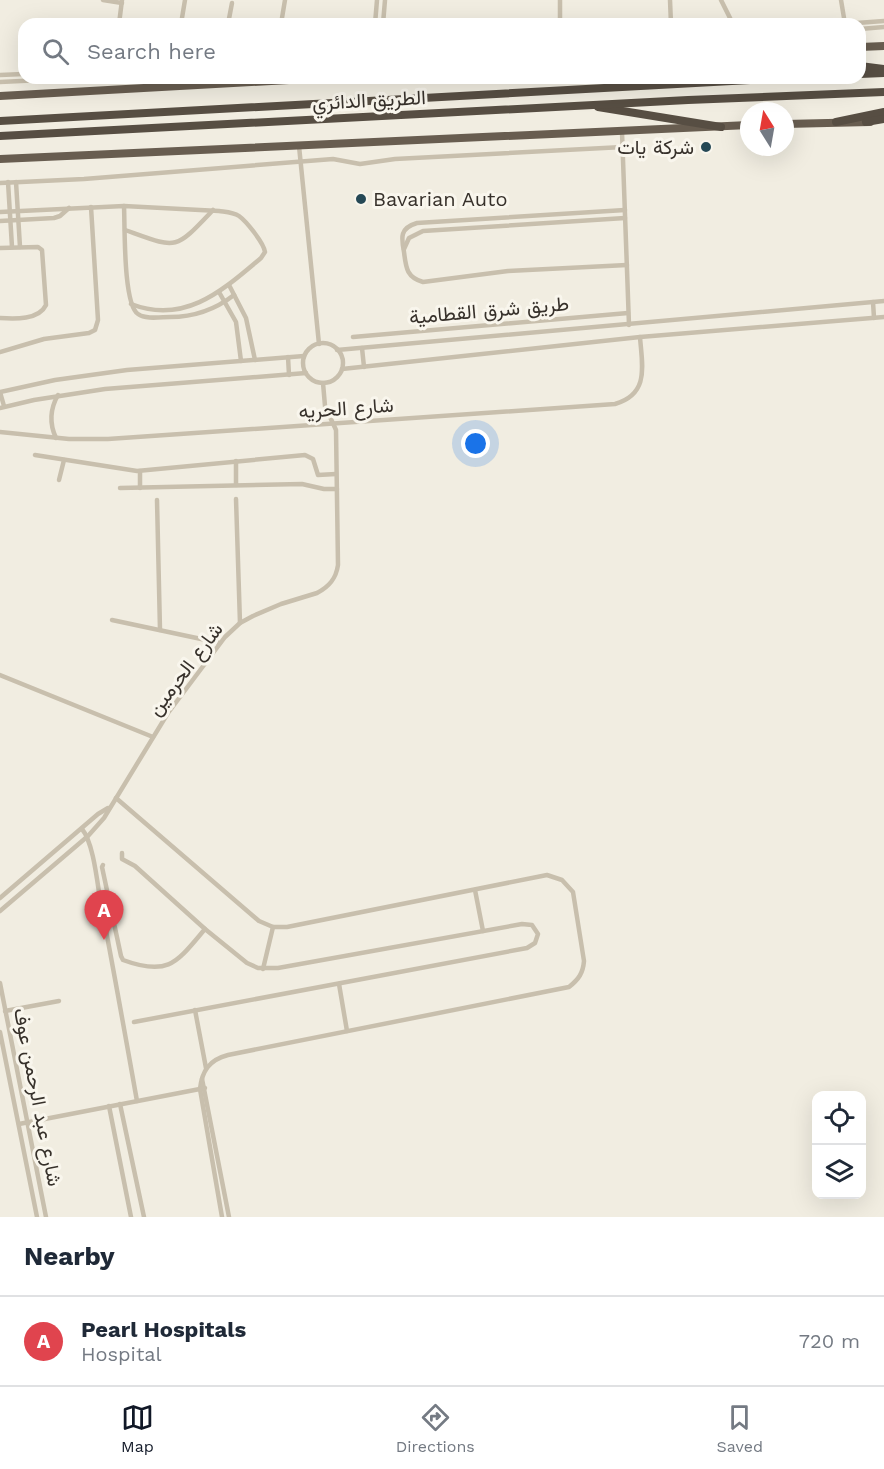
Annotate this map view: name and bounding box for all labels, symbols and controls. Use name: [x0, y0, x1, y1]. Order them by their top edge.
search box: [18, 18, 866, 84]
icon: search: [39, 35, 72, 68]
text: Search here: [87, 39, 216, 64]
street label: الطريق الدائري: [312, 85, 427, 120]
north arrow: [740, 102, 794, 156]
place label: شركة يات: [617, 135, 694, 160]
marker: شركة يات: [699, 140, 713, 154]
place label: Bavarian Auto: [373, 187, 507, 211]
marker: Bavarian Auto: [354, 192, 368, 206]
street label: طريق شرق القطامية: [408, 291, 570, 330]
street label: شارع الحريه: [298, 393, 395, 425]
your location: [461, 429, 490, 458]
street label: شارع الحرمين: [142, 618, 229, 721]
pin: A: [84, 890, 124, 940]
street label: شارع عبد الرحمن عوف: [7, 1006, 67, 1189]
map controls: [812, 1091, 866, 1199]
button: locate: [812, 1091, 866, 1145]
button: layers: [812, 1145, 866, 1199]
text: Nearby: [24, 1241, 115, 1271]
text: Pearl Hospitals: [81, 1317, 246, 1342]
text: A: [37, 1329, 50, 1353]
text: 720 m: [799, 1329, 860, 1353]
text: Hospital: [81, 1342, 162, 1366]
tab: Map: [121, 1401, 154, 1456]
tab: Directions: [396, 1401, 475, 1456]
tab: Saved: [717, 1401, 763, 1456]

